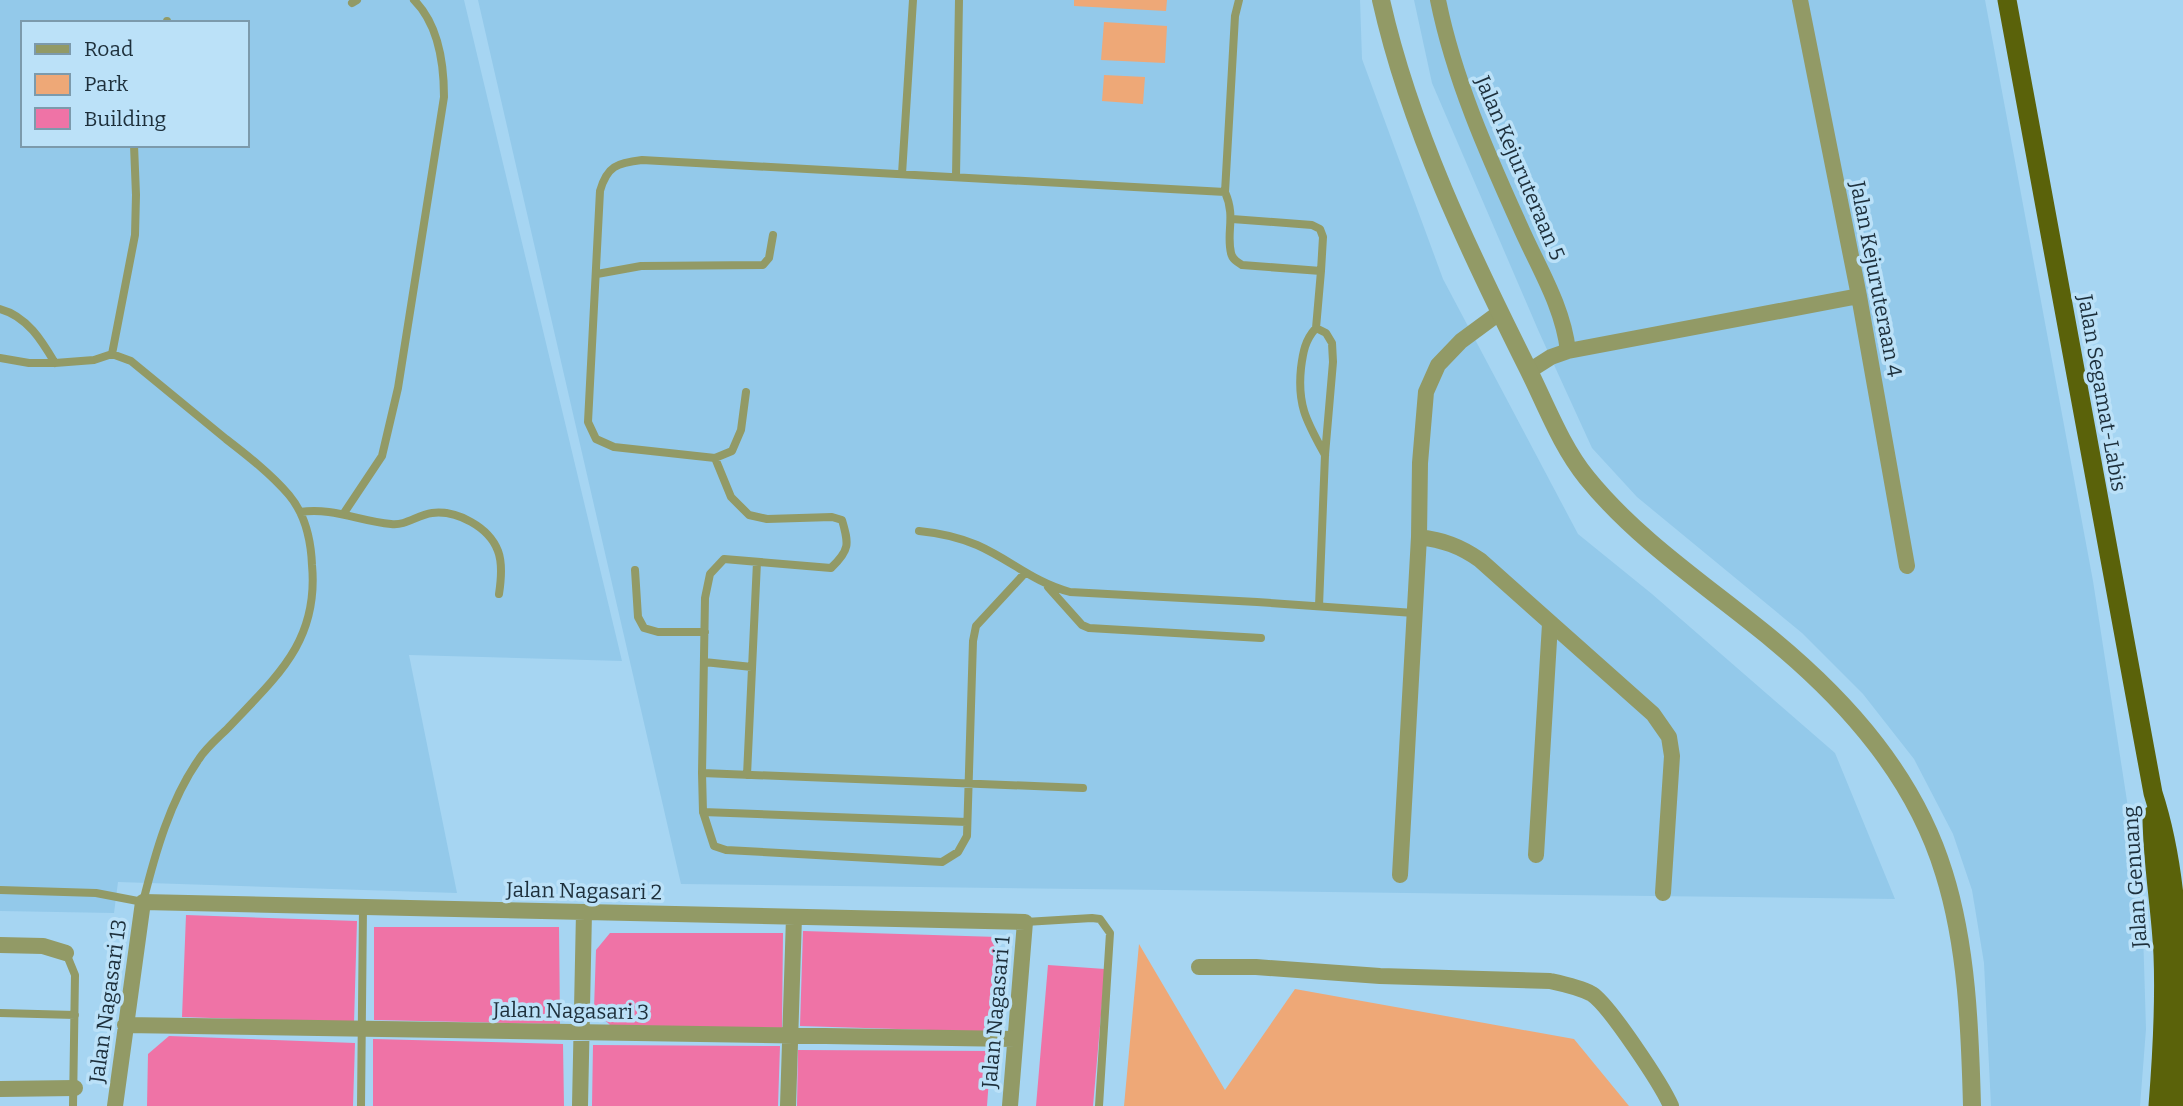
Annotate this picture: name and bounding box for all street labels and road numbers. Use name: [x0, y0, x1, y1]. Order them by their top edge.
street label: Jalan Kejuruteraan 5: [1469, 71, 1571, 264]
street label: Jalan Kejuruteraan 4: [1844, 178, 1908, 379]
street label: Jalan Segamat-Labis: [2072, 292, 2132, 494]
street label: Jalan Genuang: [2117, 805, 2153, 950]
street label: Jalan Nagasari 2: [505, 877, 662, 905]
street label: Jalan Nagasari 13: [84, 918, 132, 1085]
street label: Jalan Nagasari 1: [976, 934, 1016, 1090]
street label: Jalan Nagasari 3: [492, 997, 649, 1025]

